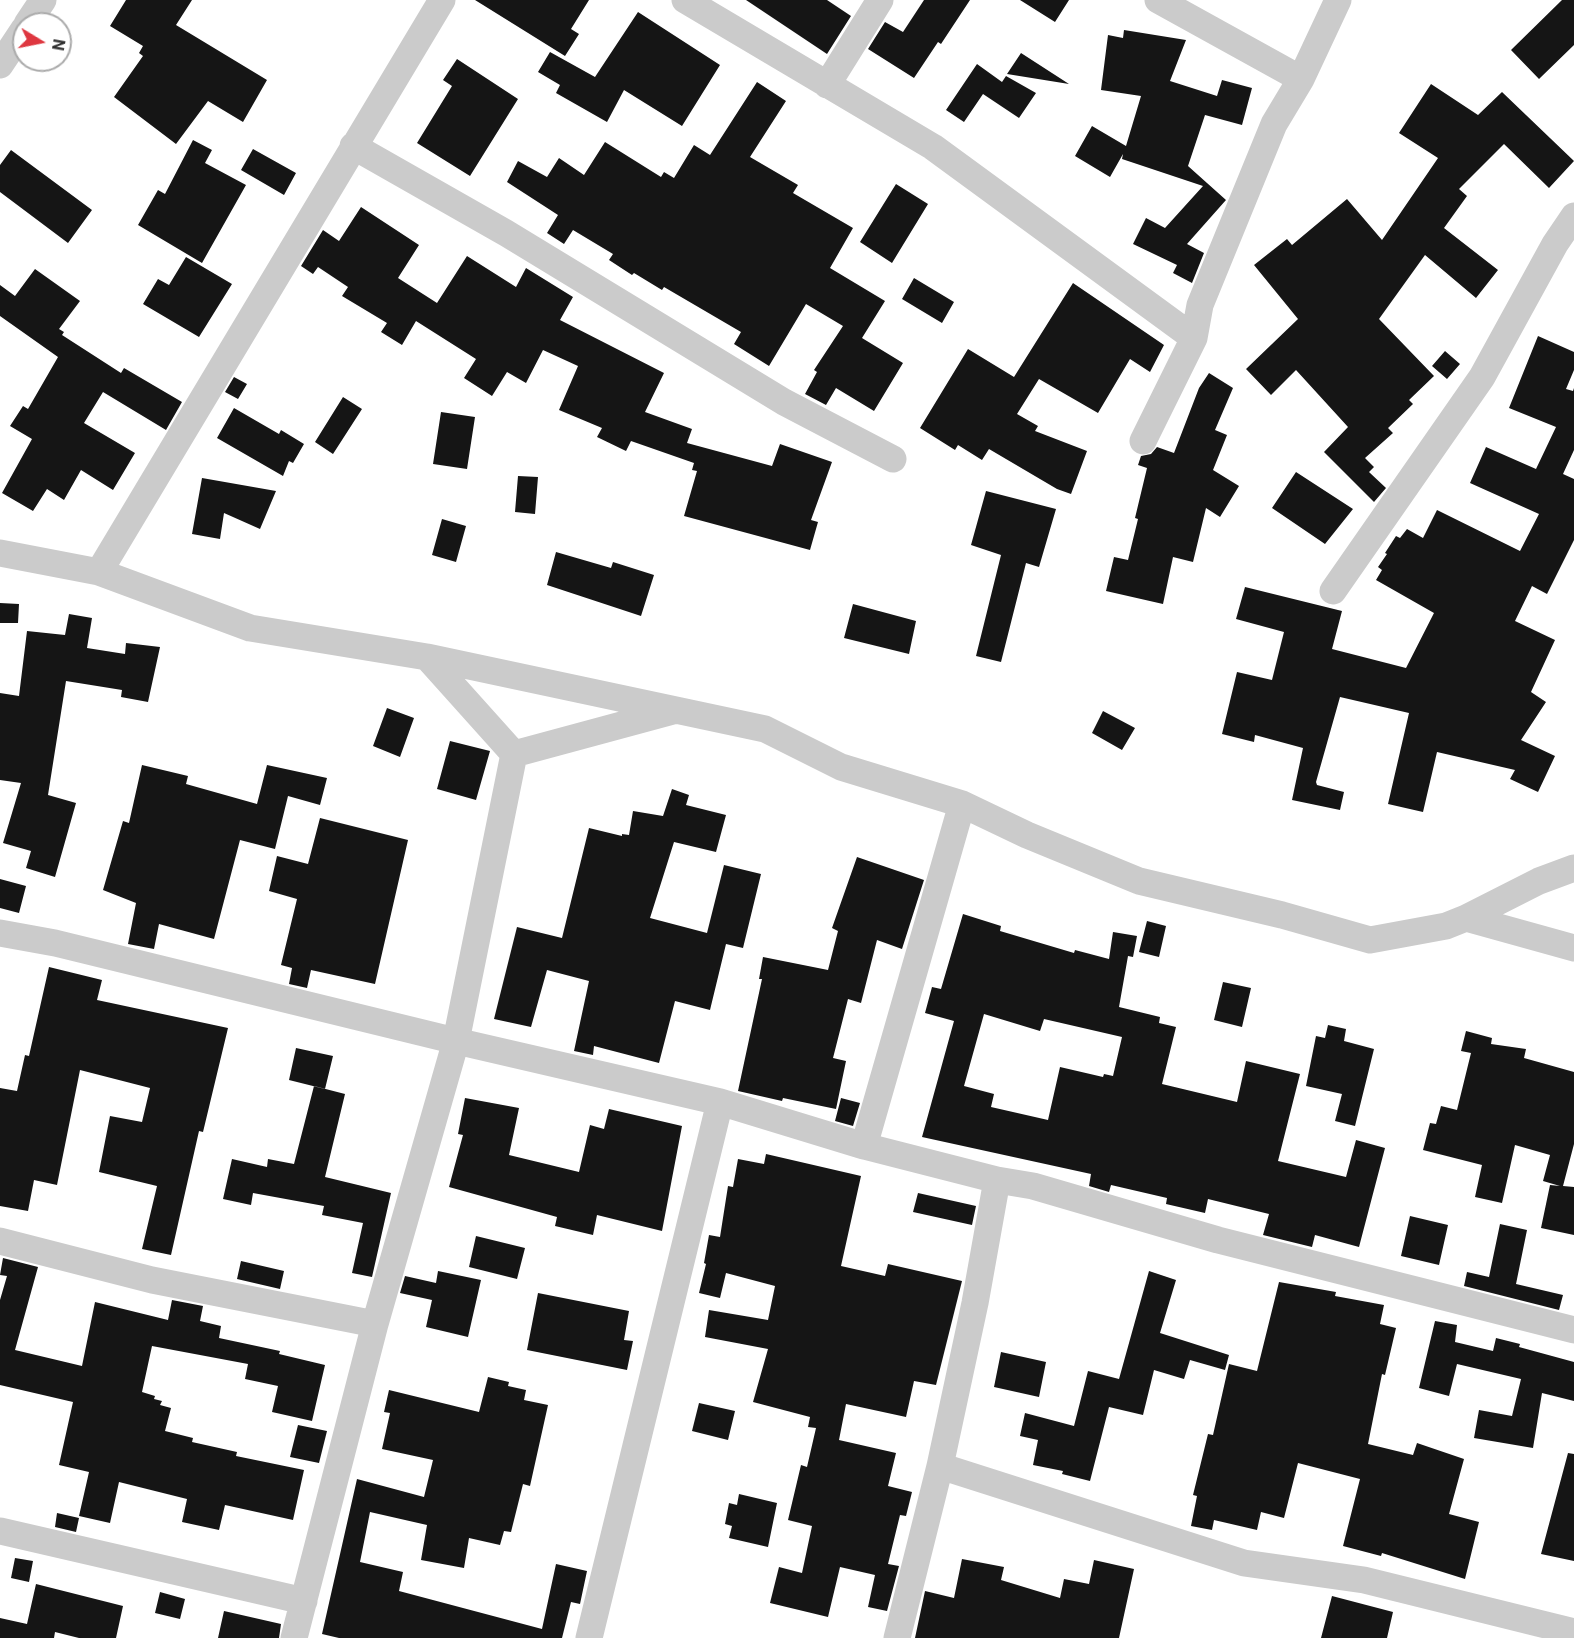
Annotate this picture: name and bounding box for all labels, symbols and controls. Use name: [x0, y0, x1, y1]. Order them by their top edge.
north arrow: [12, 12, 72, 72]
text: N: [48, 38, 69, 52]

